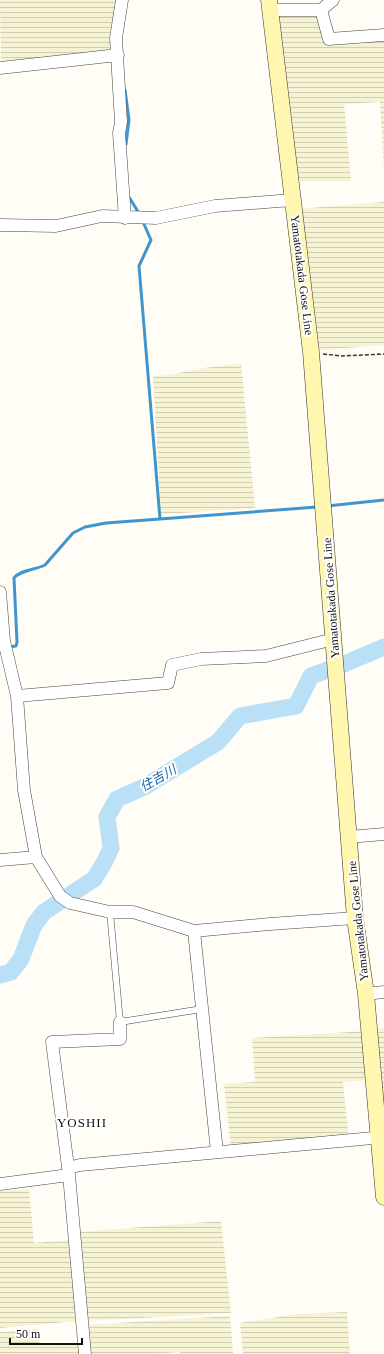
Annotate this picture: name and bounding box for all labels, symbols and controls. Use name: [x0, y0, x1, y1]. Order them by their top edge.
street label: Yamatotakada Gose Line: [288, 214, 316, 336]
street label: Yamatotakada Gose Line: [320, 537, 342, 659]
water label: 住吉川: [137, 761, 180, 794]
street label: Yamatotakada Gose Line: [345, 860, 371, 982]
district label: YOSHII: [57, 1115, 107, 1130]
scale bar: [10, 1320, 82, 1346]
text: 50 m: [16, 1327, 41, 1341]

